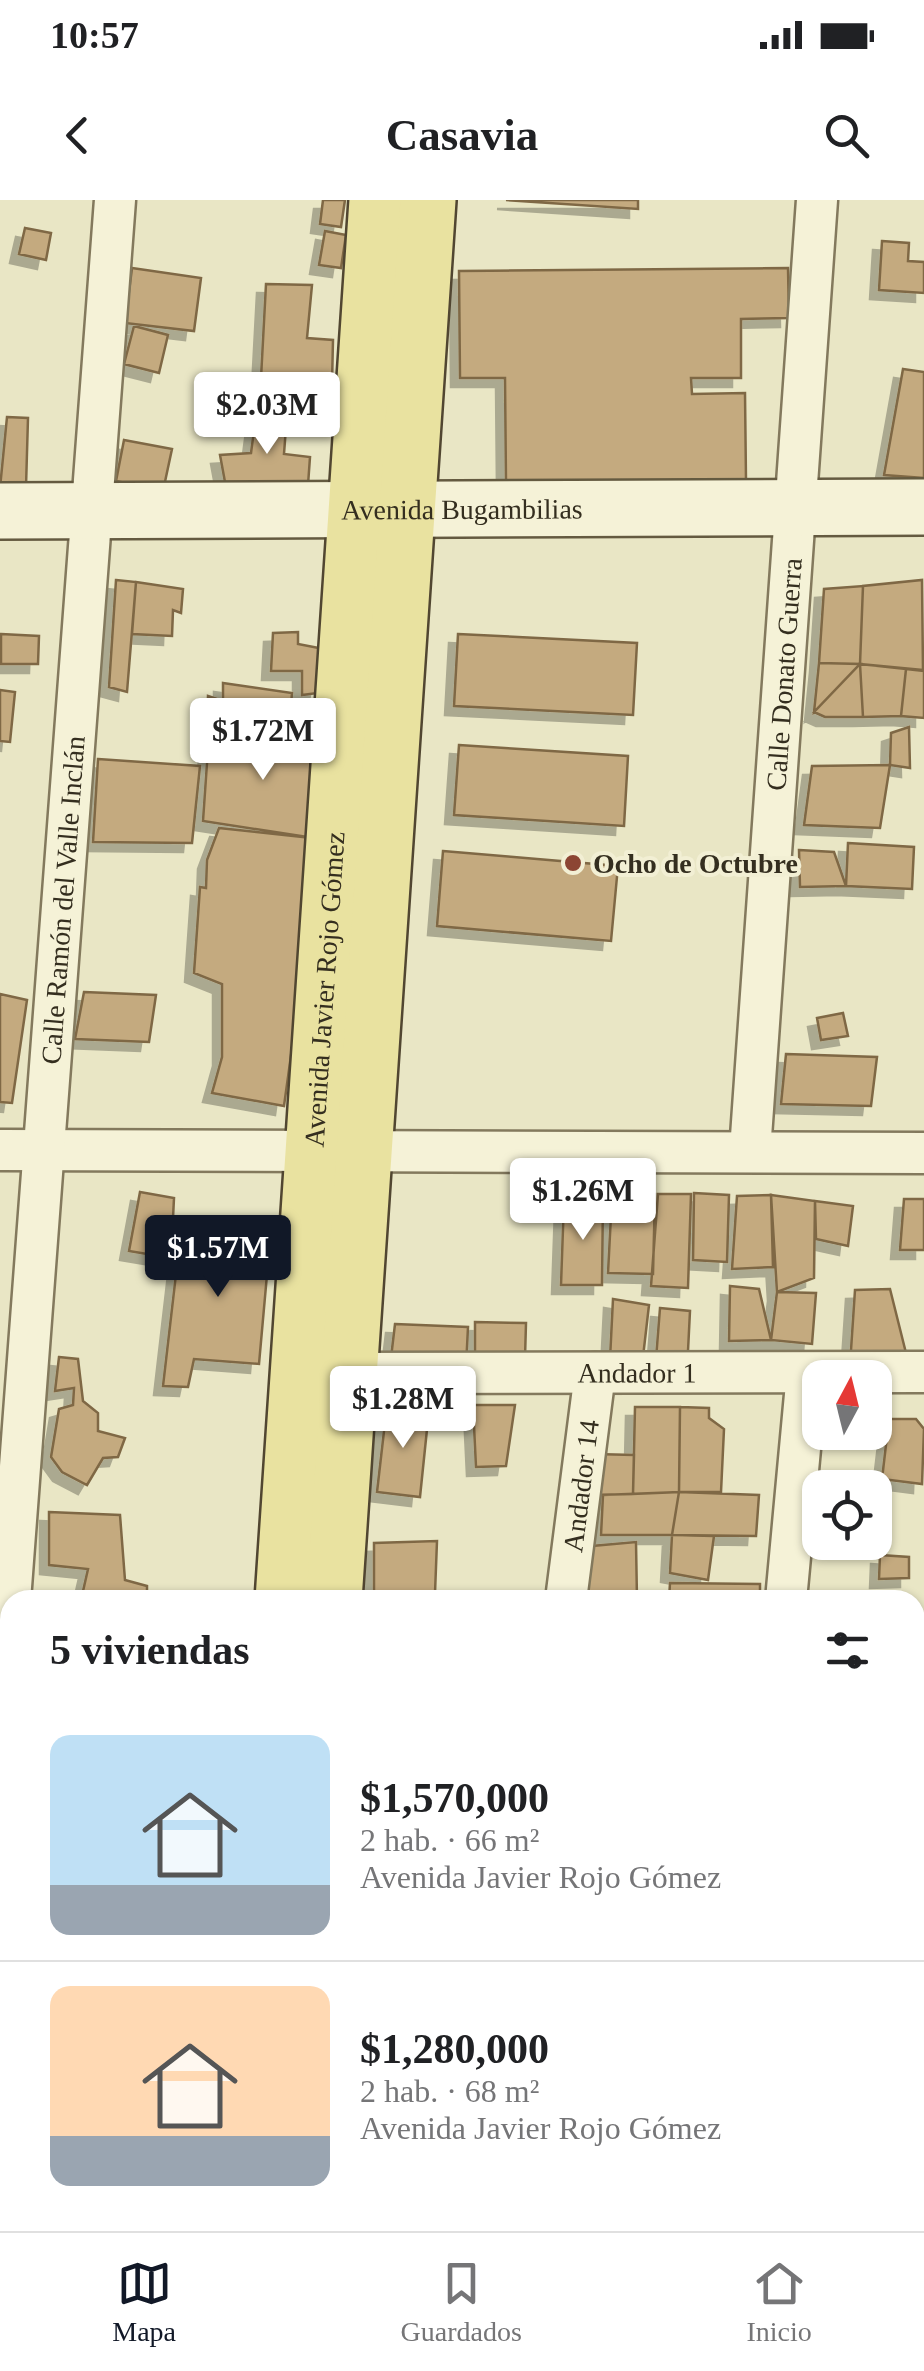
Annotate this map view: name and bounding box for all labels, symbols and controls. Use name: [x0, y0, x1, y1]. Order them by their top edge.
text: 10:57: [50, 14, 139, 56]
icon: back: [50, 108, 105, 163]
icon: search: [819, 108, 874, 163]
text: Casavia: [386, 110, 538, 160]
pin: $2.03M: [186, 372, 348, 457]
text: $2.03M: [216, 386, 318, 422]
street label: Avenida Bugambilias: [341, 493, 583, 526]
street label: Calle Donato Guerra: [760, 556, 808, 792]
pin: $1.72M: [182, 698, 344, 783]
text: $1.72M: [212, 712, 314, 748]
street label: Calle Ramón del Valle Inclán: [35, 735, 91, 1065]
street label: Avenida Javier Rojo Gómez: [298, 831, 351, 1148]
place label: Ocho de Octubre: [593, 848, 798, 879]
marker: Ocho de Octubre: [562, 852, 584, 874]
pin: $1.26M: [502, 1158, 664, 1243]
text: $1.26M: [532, 1172, 634, 1208]
pin: $1.57M: [137, 1215, 299, 1300]
text: $1.57M: [167, 1229, 269, 1265]
street label: Andador 1: [577, 1357, 697, 1389]
north arrow: [802, 1360, 892, 1450]
map controls: [802, 1360, 892, 1560]
pin: $1.28M: [322, 1366, 484, 1451]
text: $1.28M: [352, 1380, 454, 1416]
street label: Andador 14: [557, 1418, 605, 1554]
button: locate: [802, 1470, 892, 1560]
icon: filters: [820, 1623, 875, 1678]
text: 5 viviendas: [50, 1627, 250, 1673]
icon: home: [130, 1775, 250, 1895]
text: $1,570,000: [360, 1775, 549, 1821]
text: 2 hab. · 66 m²: [360, 1822, 539, 1858]
text: Avenida Javier Rojo Gómez: [360, 1859, 721, 1895]
icon: home: [130, 2026, 250, 2146]
text: $1,280,000: [360, 2026, 549, 2072]
text: 2 hab. · 68 m²: [360, 2073, 539, 2109]
text: Avenida Javier Rojo Gómez: [360, 2110, 721, 2146]
tab: Mapa: [112, 2256, 176, 2348]
tab: Guardados: [401, 2256, 522, 2348]
tab: Inicio: [746, 2256, 812, 2348]

